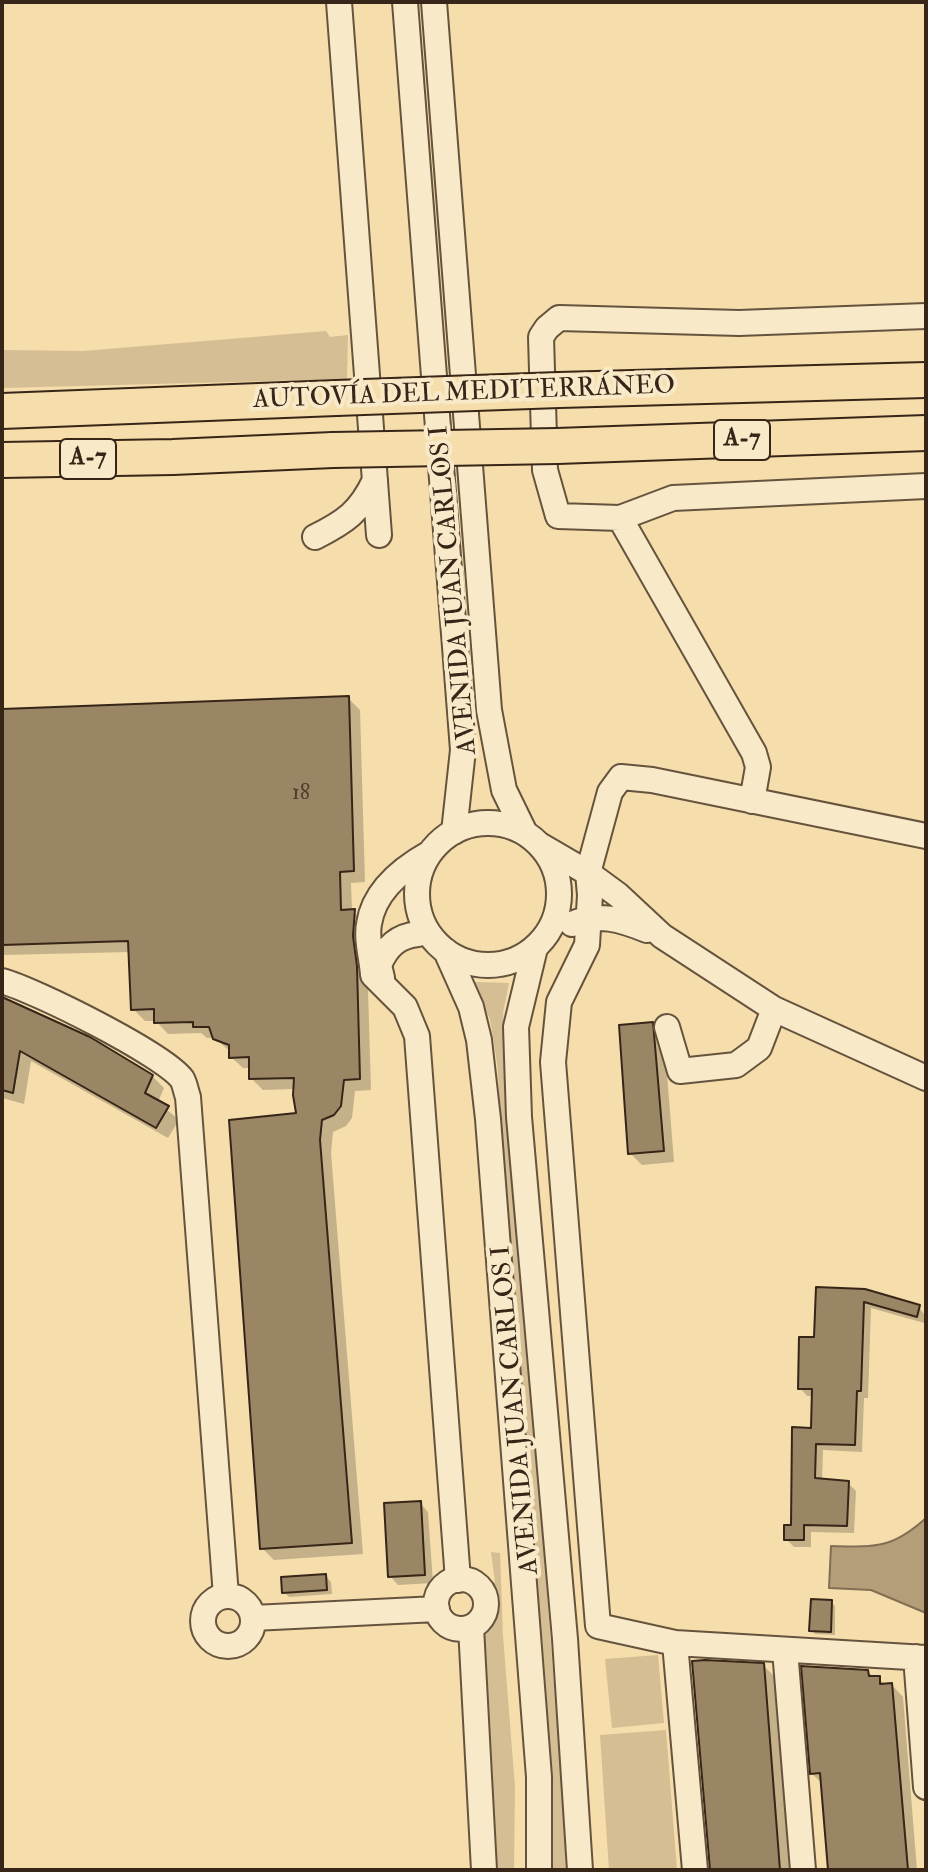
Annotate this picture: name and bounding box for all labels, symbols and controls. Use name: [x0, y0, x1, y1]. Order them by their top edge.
street label: AUTOVÍA DEL MEDITERRÁNEO: [252, 371, 676, 417]
road number: A-7: [714, 420, 770, 460]
street label: AVENIDA JUAN CARLOS I: [425, 424, 485, 756]
road number: A-7: [60, 439, 116, 479]
house number: 18: [292, 781, 310, 807]
street label: AVENIDA JUAN CARLOS I: [487, 1244, 547, 1576]

